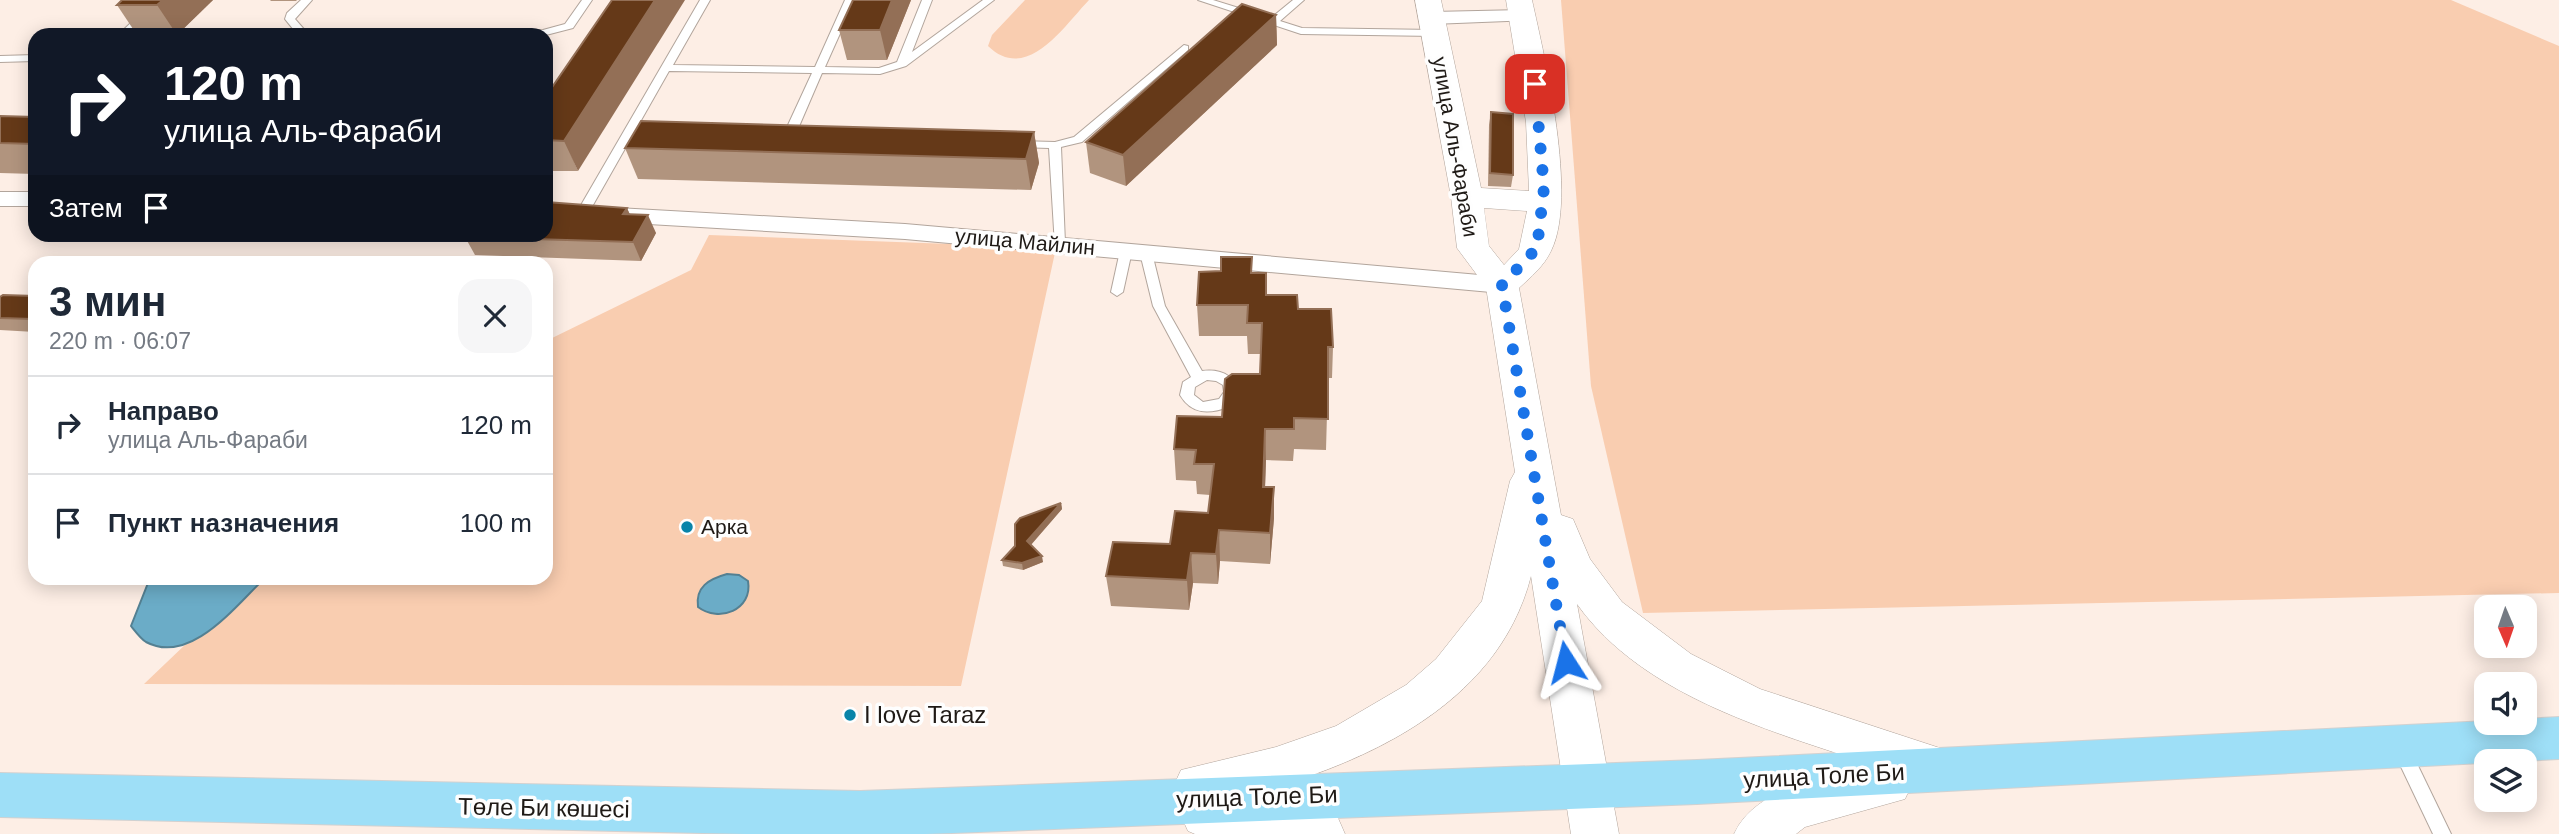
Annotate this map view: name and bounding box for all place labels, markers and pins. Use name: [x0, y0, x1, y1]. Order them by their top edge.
pin: [1505, 54, 1565, 114]
place label: Арка: [701, 515, 748, 538]
marker: Арка: [679, 519, 695, 535]
place label: I love Taraz: [864, 701, 986, 728]
marker: I love Taraz: [842, 707, 858, 723]

